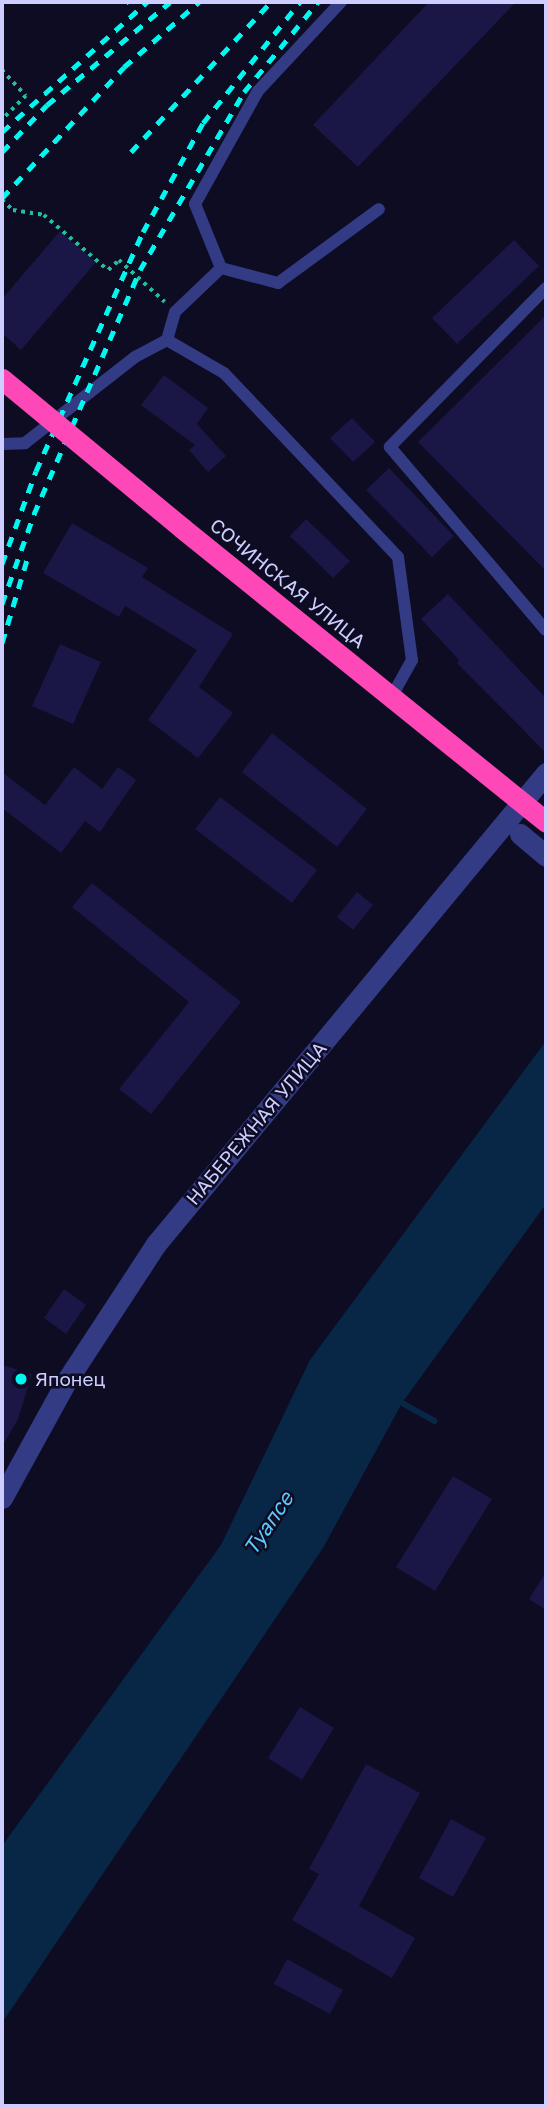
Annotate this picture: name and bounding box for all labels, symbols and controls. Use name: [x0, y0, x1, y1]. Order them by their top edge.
street label: СОЧИНСКАЯ УЛИЦА: [206, 513, 370, 653]
street label: НАБЕРЕЖНАЯ УЛИЦА: [181, 1037, 331, 1209]
place label: Японец: [35, 1368, 105, 1390]
marker: Японец: [13, 1371, 29, 1387]
water label: Туапсе: [238, 1487, 298, 1559]

